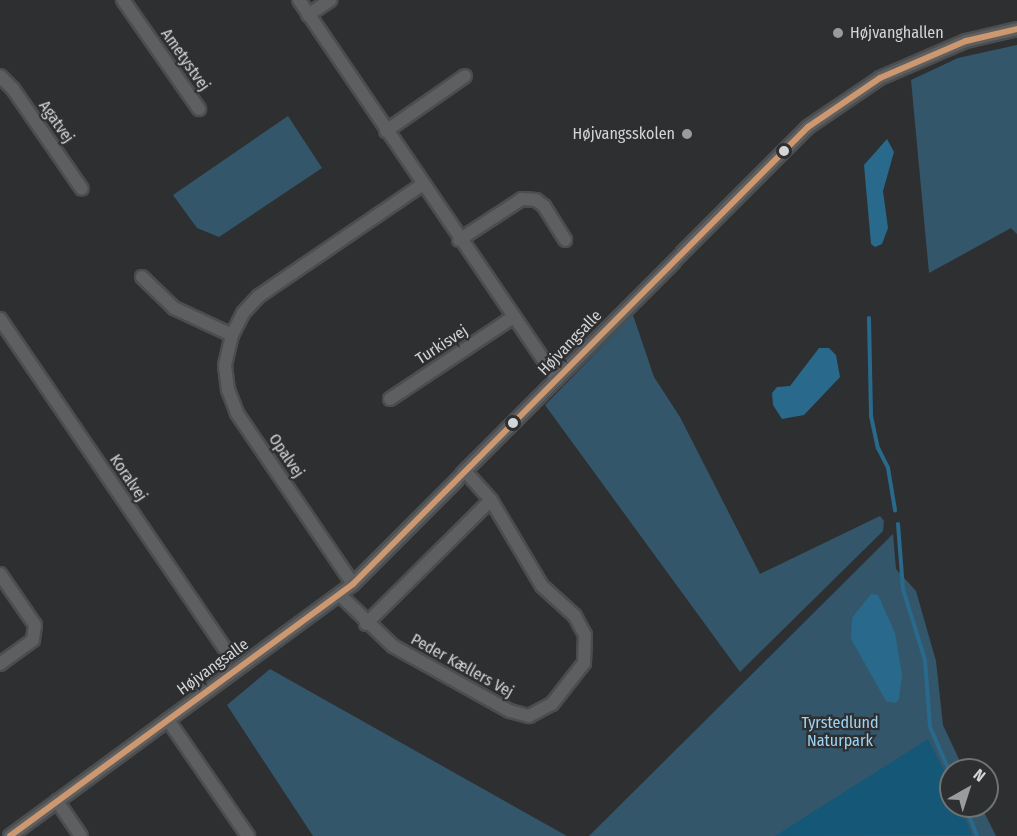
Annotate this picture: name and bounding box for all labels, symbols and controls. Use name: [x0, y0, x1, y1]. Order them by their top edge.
place label: Højvanghallen: [850, 23, 944, 43]
street label: Ametystvej: [157, 25, 213, 95]
marker: Højvanghallen: [831, 26, 845, 40]
street label: Agatvej: [34, 97, 78, 147]
place label: Højvangsskolen: [573, 124, 675, 144]
marker: Højvangsskolen: [680, 127, 694, 141]
unlabelled marker: [778, 145, 790, 157]
street label: Højvangsalle: [534, 306, 606, 380]
street label: Turkisvej: [413, 321, 471, 369]
unlabelled marker: [507, 417, 519, 429]
street label: Opalvej: [264, 430, 308, 482]
street label: Koralvej: [105, 451, 151, 505]
street label: Peder Kællers Vej: [407, 630, 517, 702]
street label: Højvangsalle: [174, 635, 252, 699]
park label: Tyrstedlund Naturpark: [801, 713, 879, 751]
north arrow: [939, 758, 999, 818]
text: N: [970, 765, 989, 786]

